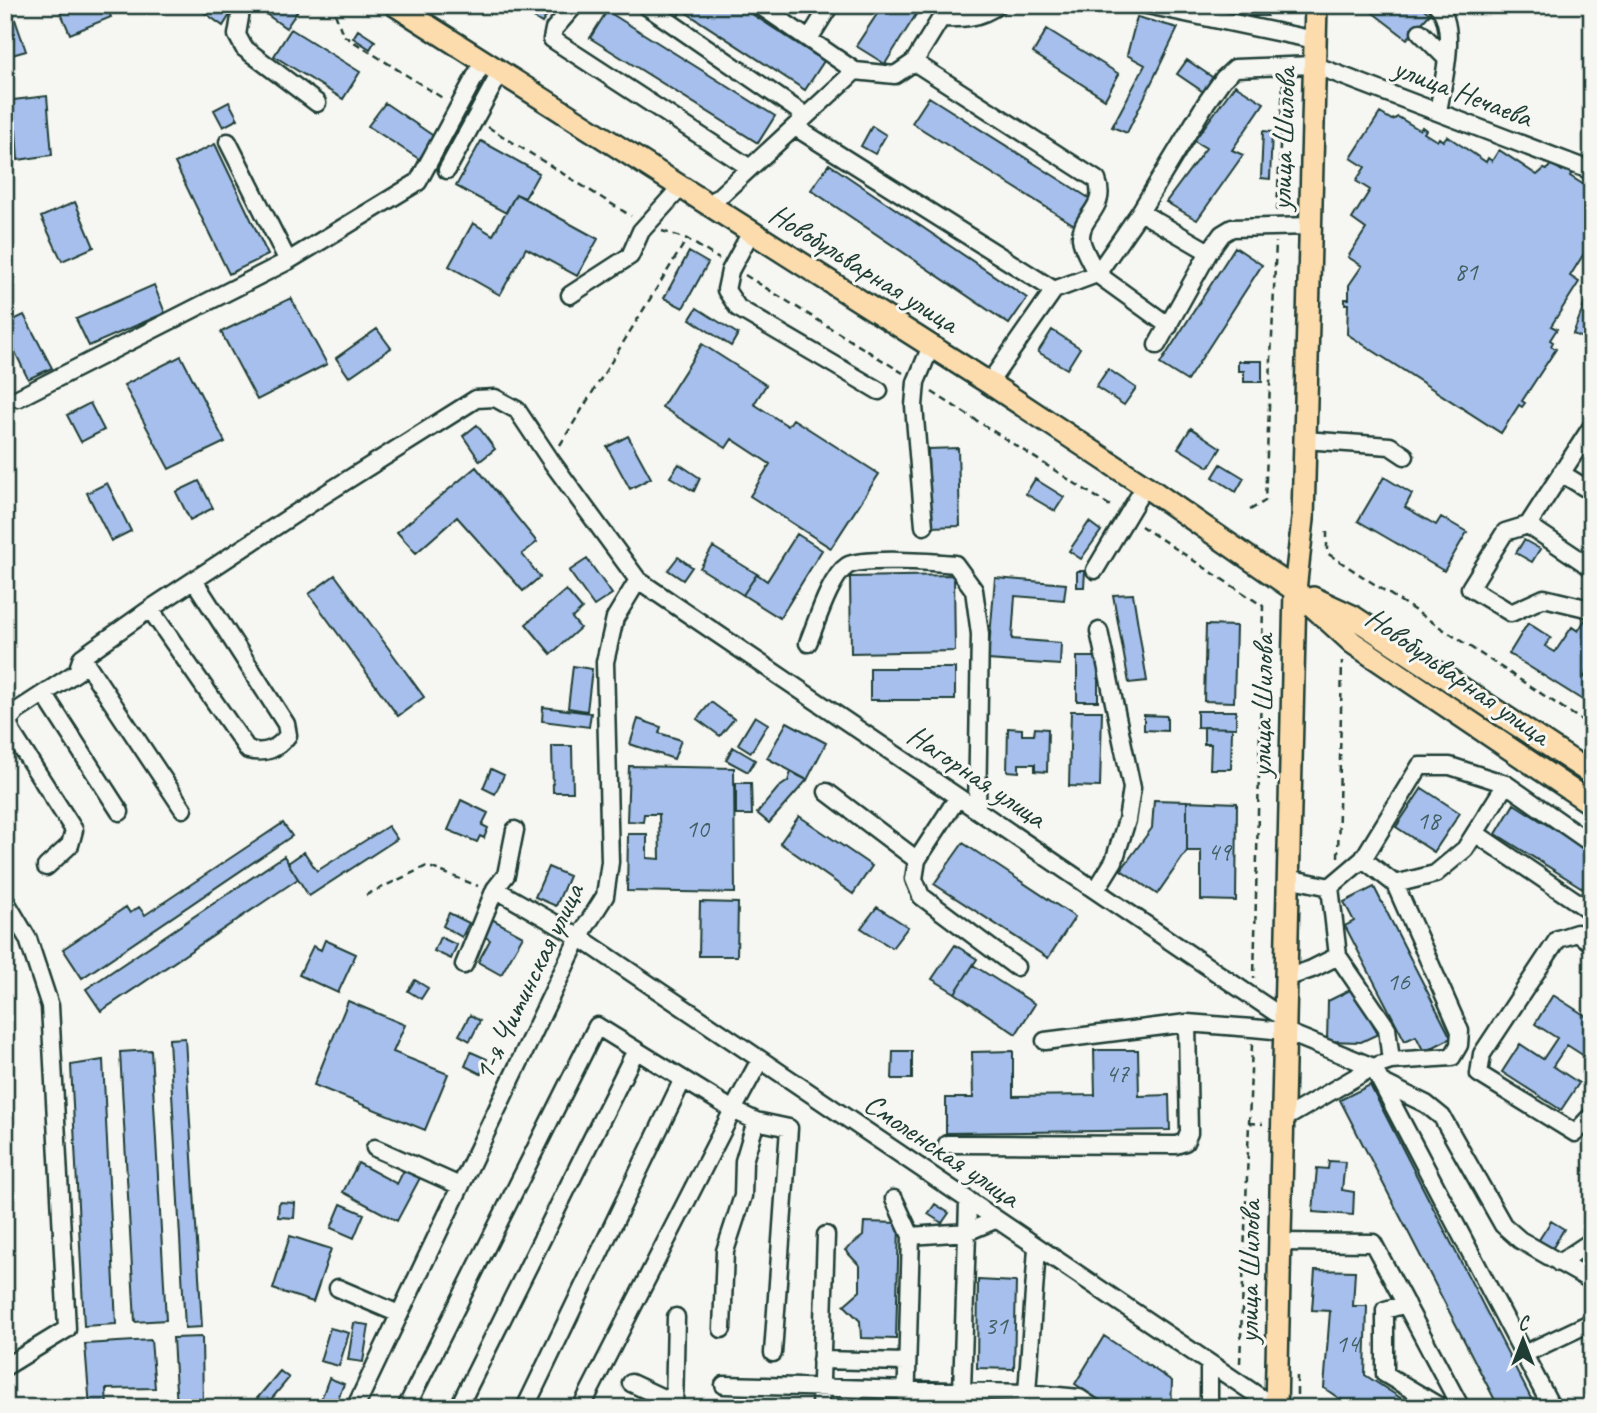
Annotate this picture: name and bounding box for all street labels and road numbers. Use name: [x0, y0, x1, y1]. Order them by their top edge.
street label: улица Нечаева: [1387, 48, 1539, 136]
street label: улица Шилова: [1261, 64, 1305, 213]
street label: Новобульварная улица: [762, 195, 968, 343]
street label: Новобульварная улица: [1358, 598, 1560, 755]
street label: улица Шилова: [1242, 632, 1282, 780]
street label: Нагорная улица: [900, 716, 1055, 837]
street label: 1-я Читинская улица: [464, 875, 593, 1087]
street label: Смоленская улица: [857, 1084, 1029, 1217]
street label: улица Шилова: [1229, 1198, 1269, 1346]

